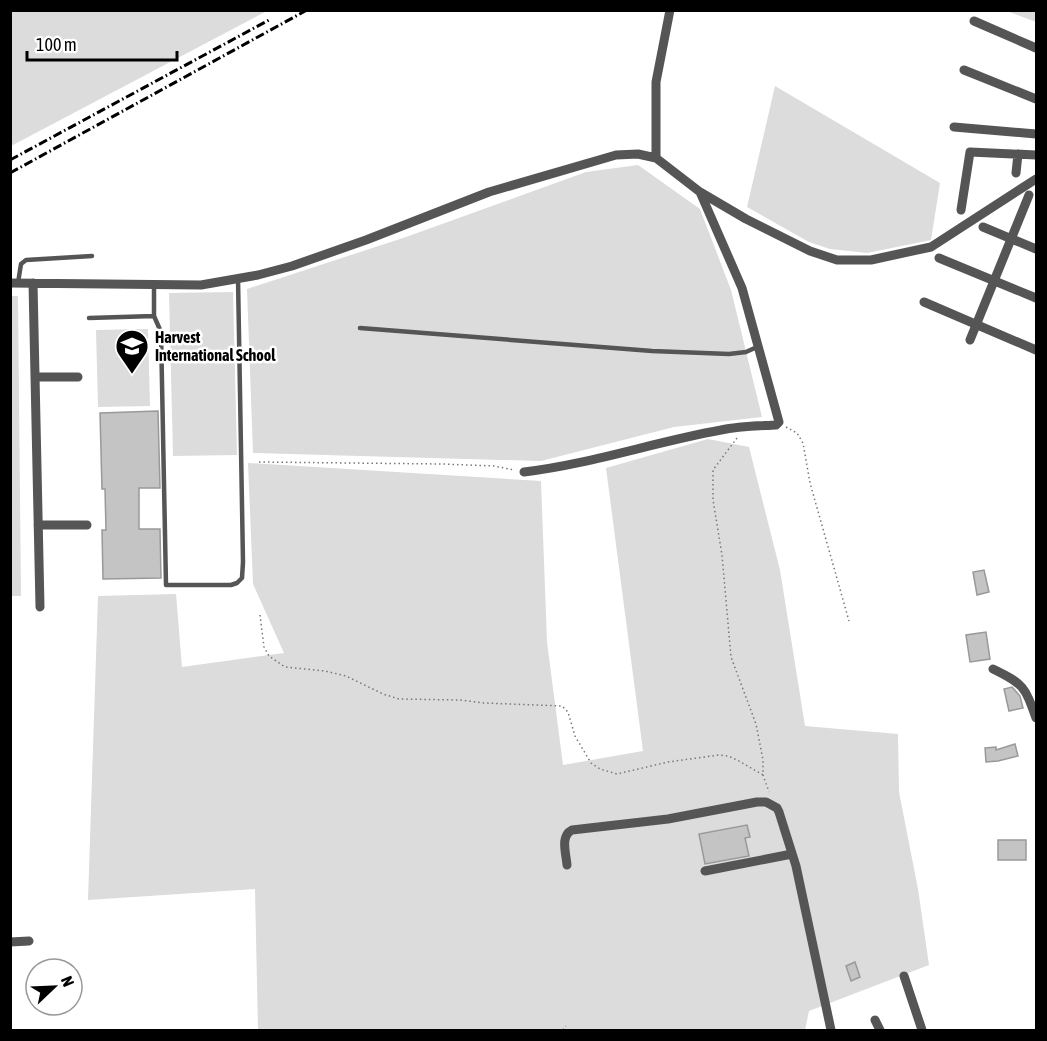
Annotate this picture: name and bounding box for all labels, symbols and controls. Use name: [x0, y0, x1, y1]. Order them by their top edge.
scale bar: [27, 24, 177, 62]
text: 100 m: [36, 34, 77, 55]
school or university icon: Harvest International School: [114, 328, 150, 375]
place label: Harvest International School: [155, 328, 276, 364]
north arrow: [24, 957, 84, 1017]
text: N: [58, 973, 78, 989]

